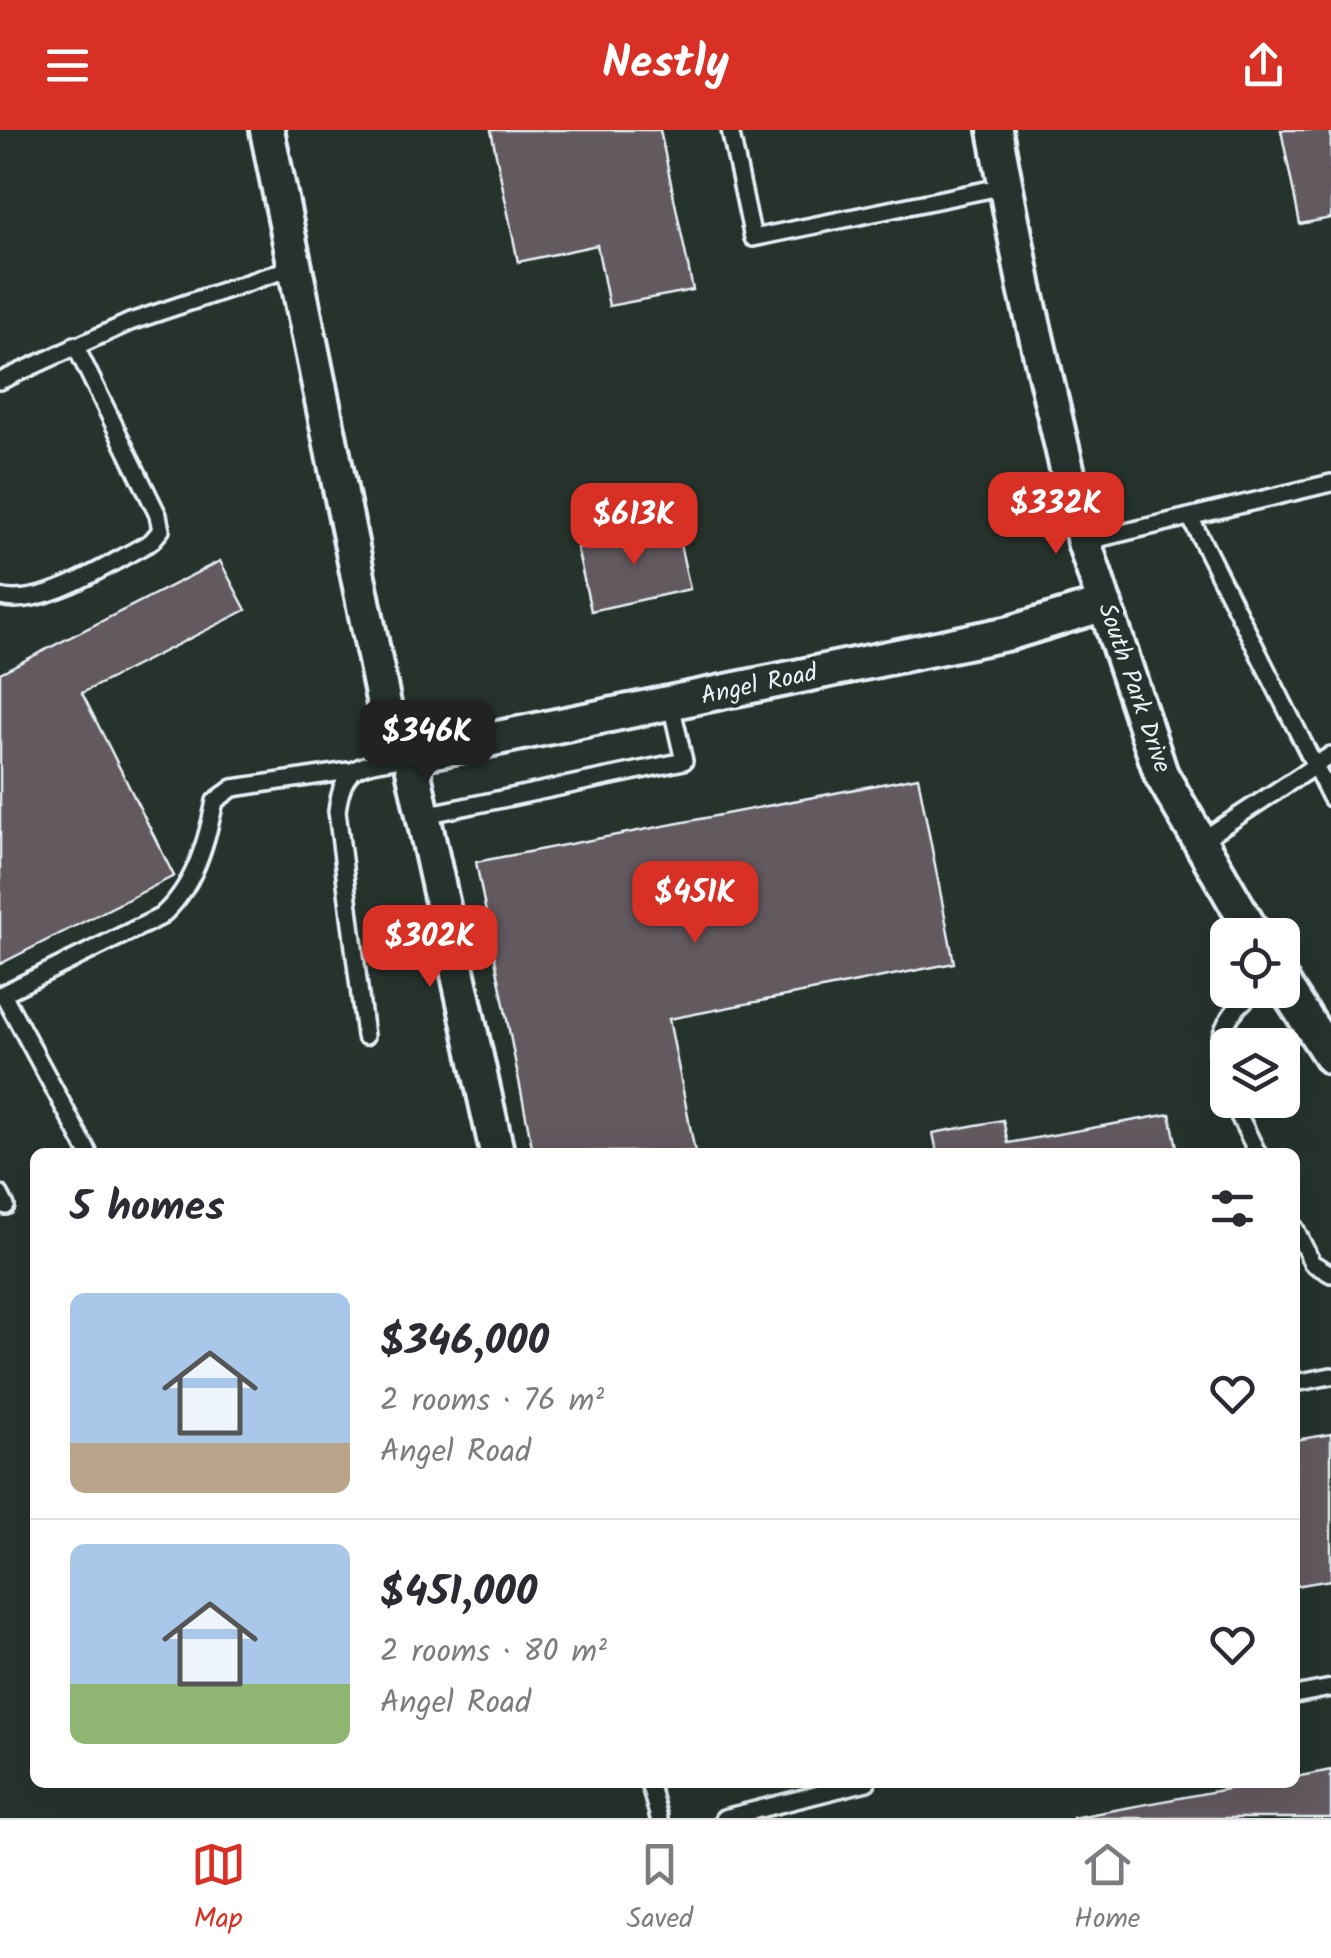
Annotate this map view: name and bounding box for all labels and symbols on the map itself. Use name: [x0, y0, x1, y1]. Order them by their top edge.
pin: $332K: [986, 472, 1126, 557]
pin: $613K: [564, 483, 704, 568]
street label: South Park Drive: [1086, 598, 1182, 778]
street label: Angel Road: [697, 653, 822, 717]
pin: $346K: [357, 700, 497, 785]
pin: $451K: [625, 861, 765, 946]
pin: $302K: [360, 905, 500, 990]

